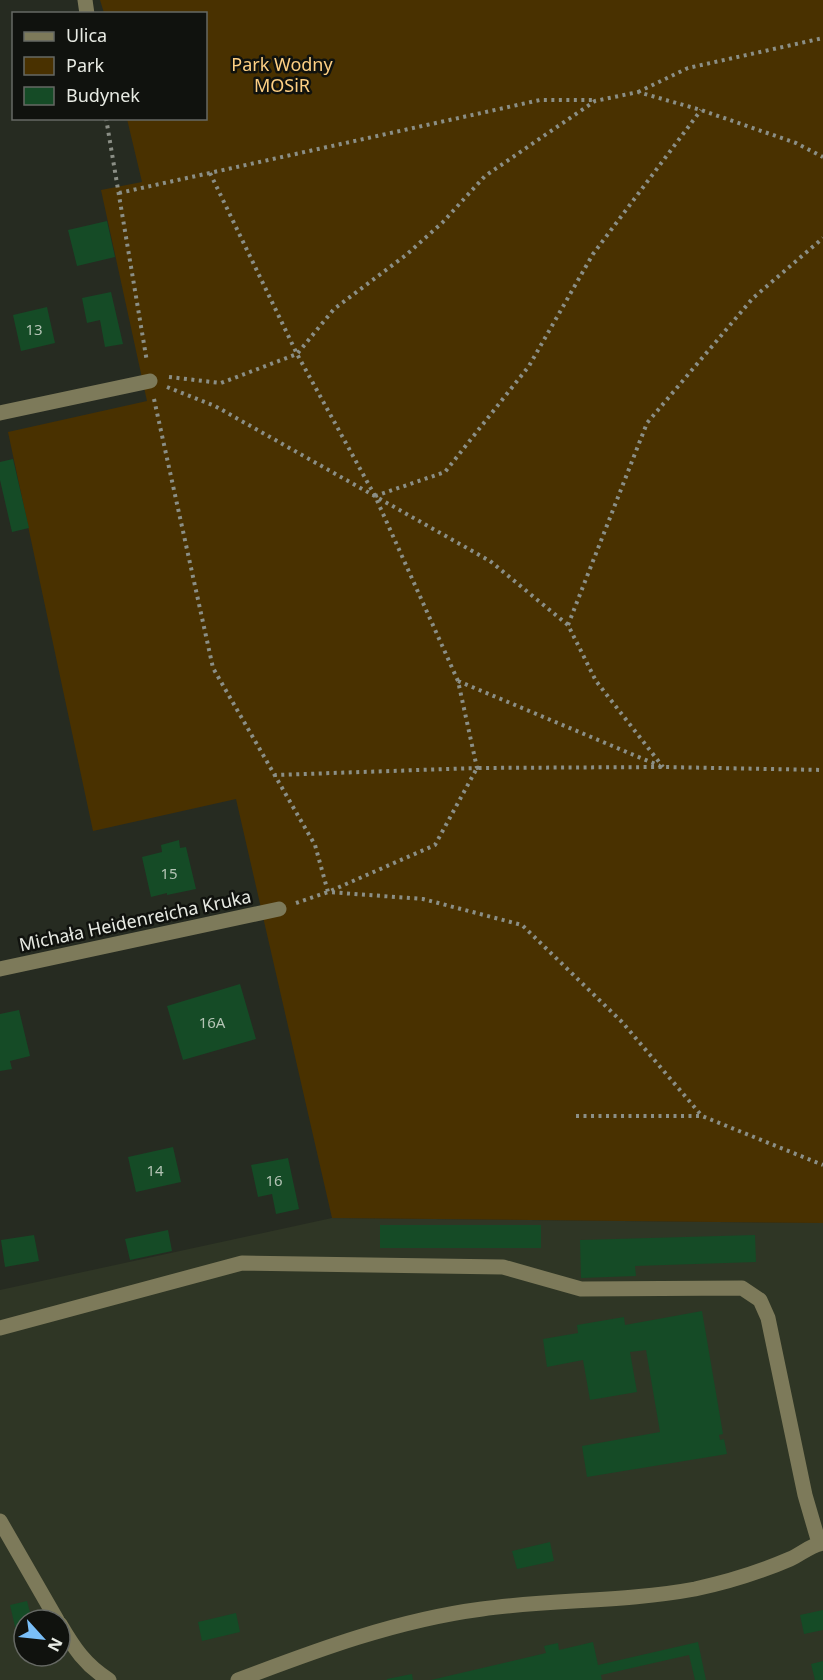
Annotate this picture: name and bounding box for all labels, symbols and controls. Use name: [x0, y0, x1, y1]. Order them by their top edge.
legend: [12, 12, 207, 120]
text: Ulica: [66, 23, 107, 47]
park label: Park Wodny MOSiR: [231, 52, 333, 97]
text: Park: [66, 53, 104, 77]
text: Budynek: [66, 83, 140, 107]
house number: 13: [25, 319, 43, 339]
house number: 15: [160, 863, 178, 883]
street label: Michała Heidenreicha Kruka: [17, 884, 253, 956]
house number: 16A: [199, 1012, 226, 1032]
house number: 14: [146, 1160, 164, 1180]
house number: 16: [265, 1170, 283, 1190]
north arrow: [12, 1608, 72, 1668]
text: N: [43, 1634, 68, 1656]

